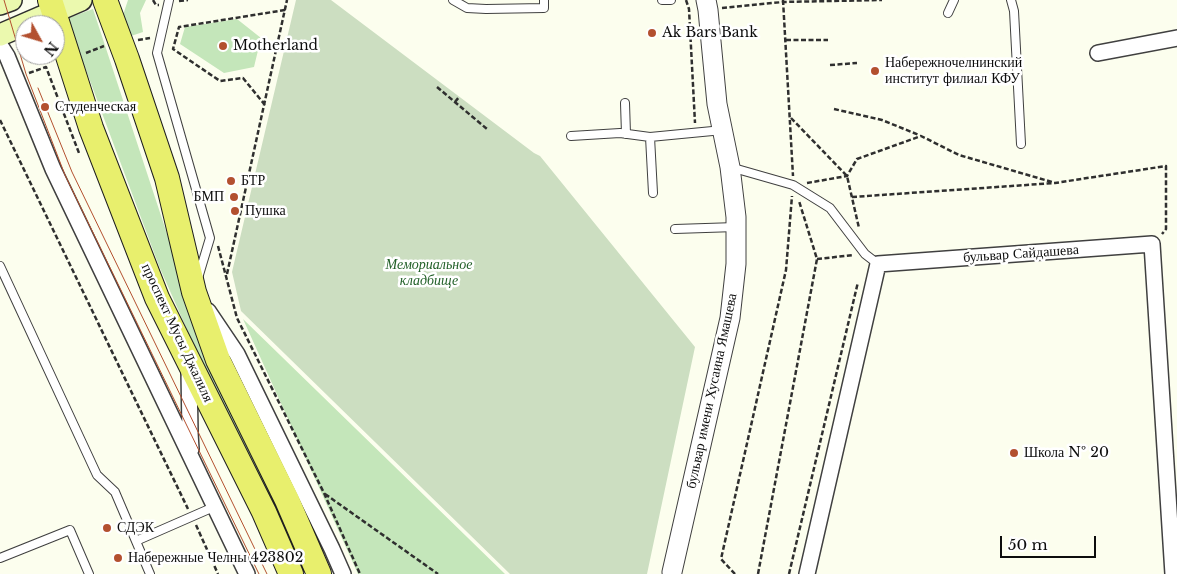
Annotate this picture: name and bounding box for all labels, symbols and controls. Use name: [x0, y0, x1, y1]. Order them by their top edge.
north arrow: [15, 15, 65, 65]
place label: Ak Bars Bank: [662, 25, 758, 41]
marker: Ak Bars Bank: [646, 27, 658, 39]
text: N: [40, 38, 62, 60]
place label: Motherland: [233, 38, 318, 54]
marker: Motherland: [217, 40, 229, 52]
place label: Набережночелнинский институт филиал КФУ: [885, 55, 1022, 88]
marker: Набережночелнинский институт филиал КФУ: [869, 65, 881, 77]
place label: Студенческая: [55, 99, 136, 115]
marker: Студенческая: [39, 101, 51, 113]
place label: БТР: [241, 173, 265, 189]
marker: БТР: [225, 175, 237, 187]
place label: БМП: [193, 189, 224, 205]
marker: БМП: [228, 191, 240, 203]
place label: Пушка: [245, 203, 286, 219]
marker: Пушка: [229, 205, 241, 217]
street label: бульвар Сайдашева: [963, 242, 1079, 266]
park label: Мемориальное кладбище: [386, 257, 472, 290]
street label: проспект Мусы Джалиля: [138, 261, 216, 405]
street label: бульвар имени Хусаина Ямашева: [683, 292, 741, 490]
place label: Школа № 20: [1024, 445, 1109, 461]
marker: Школа № 20: [1008, 447, 1020, 459]
place label: СДЭК: [117, 520, 154, 536]
marker: СДЭК: [101, 522, 113, 534]
scale bar: [1002, 526, 1098, 558]
text: 50 m: [1008, 535, 1048, 554]
place label: Набережные Челны 423802: [128, 550, 303, 566]
marker: Набережные Челны 423802: [112, 552, 124, 564]

